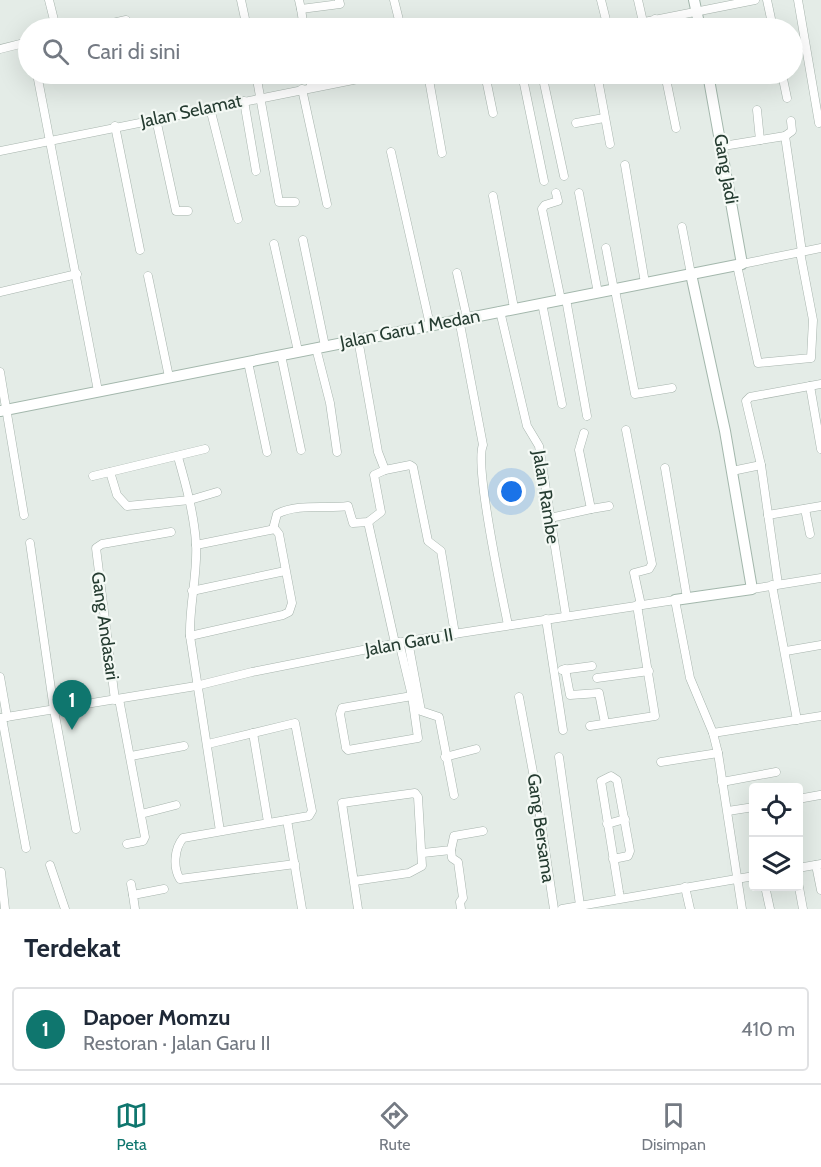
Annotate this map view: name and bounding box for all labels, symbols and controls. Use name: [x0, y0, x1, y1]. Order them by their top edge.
search box: [18, 18, 803, 84]
icon: search: [39, 35, 72, 68]
text: Cari di sini: [87, 38, 180, 65]
street label: Jalan Selamat: [137, 90, 244, 133]
street label: Gang Jadi: [709, 132, 743, 206]
street label: Jalan Garu 1 Medan: [337, 305, 482, 354]
street label: Jalan Rambe: [528, 448, 564, 545]
your location: [497, 477, 526, 506]
street label: Gang Andasari: [87, 570, 123, 682]
street label: Jalan Garu II: [362, 623, 455, 661]
pin: 1: [52, 680, 92, 730]
street label: Gang Bersama: [522, 772, 560, 884]
map controls: [749, 783, 803, 891]
button: locate: [749, 783, 803, 837]
button: layers: [749, 837, 803, 891]
text: Terdekat: [24, 932, 121, 964]
text: Dapoer Momzu: [83, 1004, 231, 1031]
text: 1: [42, 1017, 49, 1041]
text: 410 m: [741, 1017, 795, 1041]
text: Restoran · Jalan Garu II: [83, 1031, 271, 1055]
tab: Peta: [115, 1099, 148, 1154]
tab: Rute: [378, 1099, 411, 1154]
tab: Disimpan: [641, 1099, 706, 1154]

